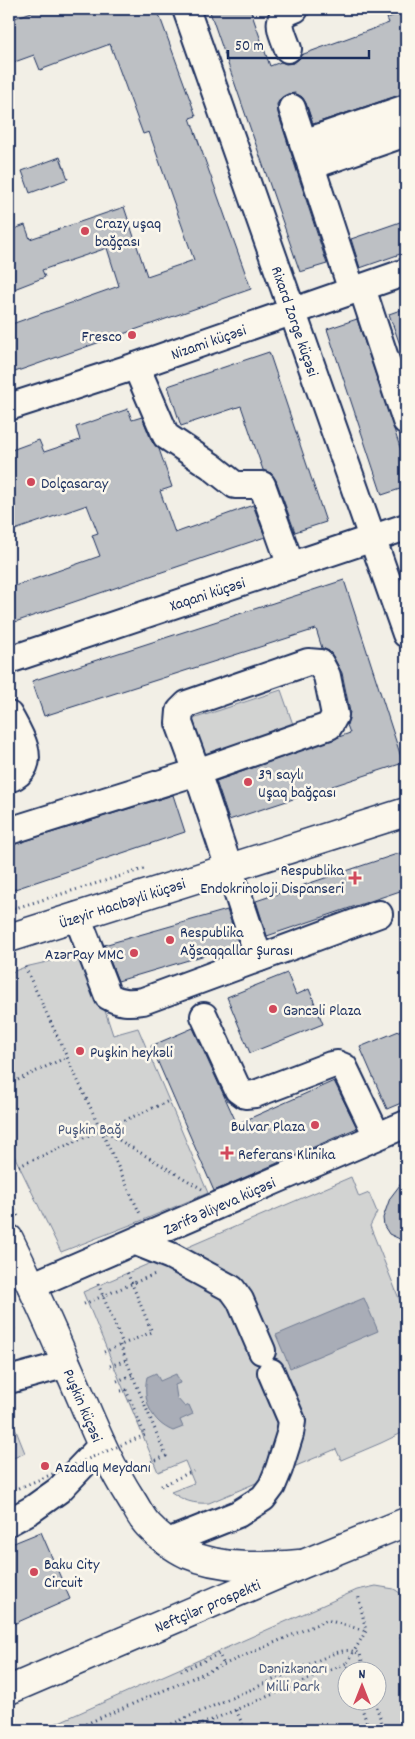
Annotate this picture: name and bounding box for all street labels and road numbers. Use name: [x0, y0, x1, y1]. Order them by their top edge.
street label: Rixard Zorge küçəsi: [264, 263, 323, 380]
street label: Nizami küçəsi: [168, 320, 250, 367]
street label: Xaqani küçəsi: [167, 572, 249, 618]
street label: Üzeyir Hacıbəyli küçəsi: [57, 873, 189, 936]
street label: Zərifə Əliyeva küçəsi: [160, 1172, 280, 1242]
street label: Puşkin küçəsi: [56, 1366, 108, 1446]
street label: Neftçilər prospekti: [151, 1575, 265, 1640]

